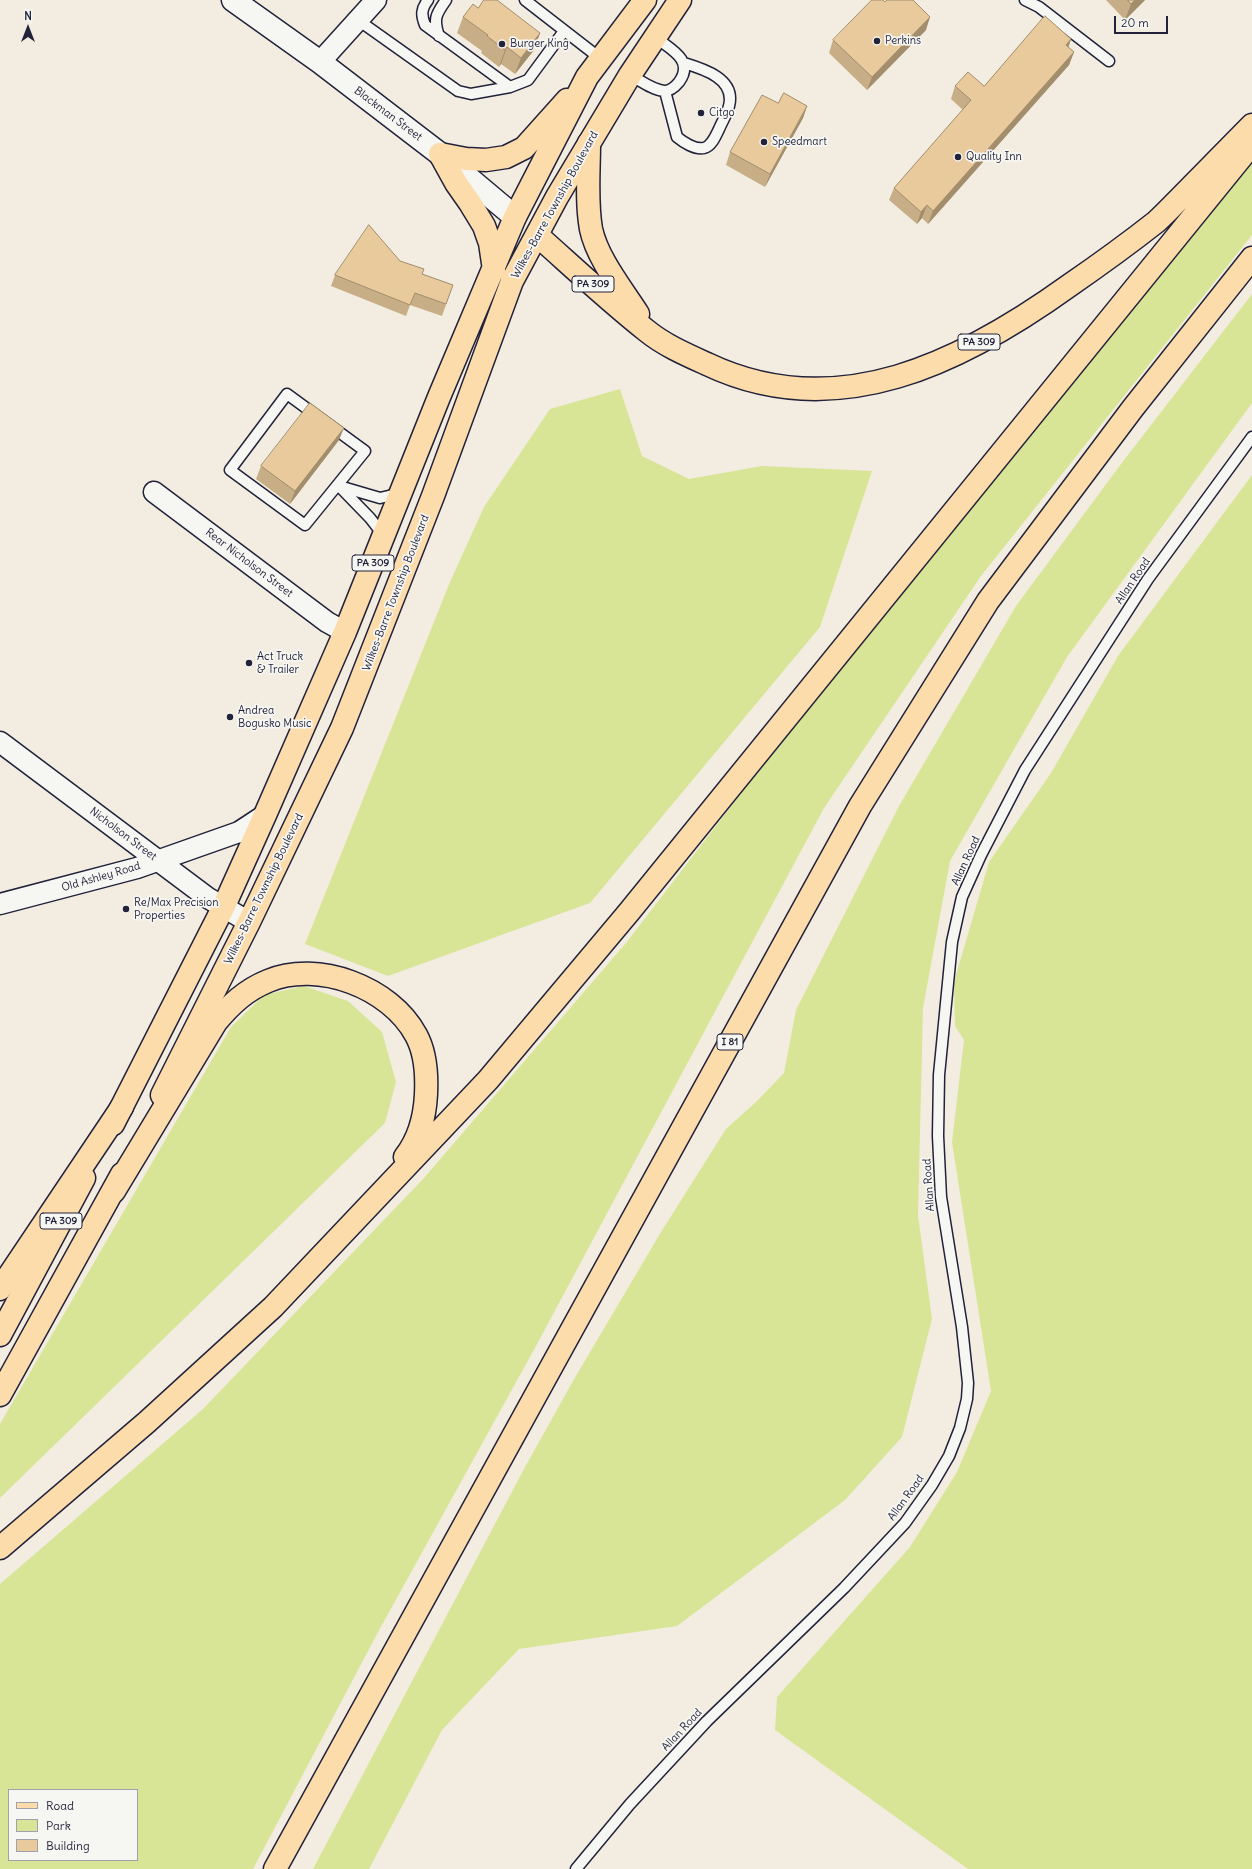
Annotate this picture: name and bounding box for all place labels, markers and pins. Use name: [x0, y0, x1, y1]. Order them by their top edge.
place label: Perkins: [885, 34, 921, 48]
marker: Perkins: [872, 36, 882, 46]
place label: Burger King: [510, 37, 569, 51]
marker: Burger King: [497, 39, 507, 49]
place label: Citgo: [709, 106, 735, 120]
marker: Citgo: [696, 108, 706, 118]
place label: Speedmart: [772, 135, 827, 149]
marker: Speedmart: [759, 137, 769, 147]
place label: Quality Inn: [966, 150, 1022, 164]
marker: Quality Inn: [953, 152, 963, 162]
place label: Act Truck & Trailer: [257, 650, 303, 676]
marker: Act Truck & Trailer: [244, 658, 254, 668]
place label: Andrea Bogusko Music: [238, 704, 312, 730]
marker: Andrea Bogusko Music: [225, 712, 235, 722]
place label: Re/Max Precision Properties: [134, 896, 219, 922]
marker: Re/Max Precision Properties: [121, 904, 131, 914]

